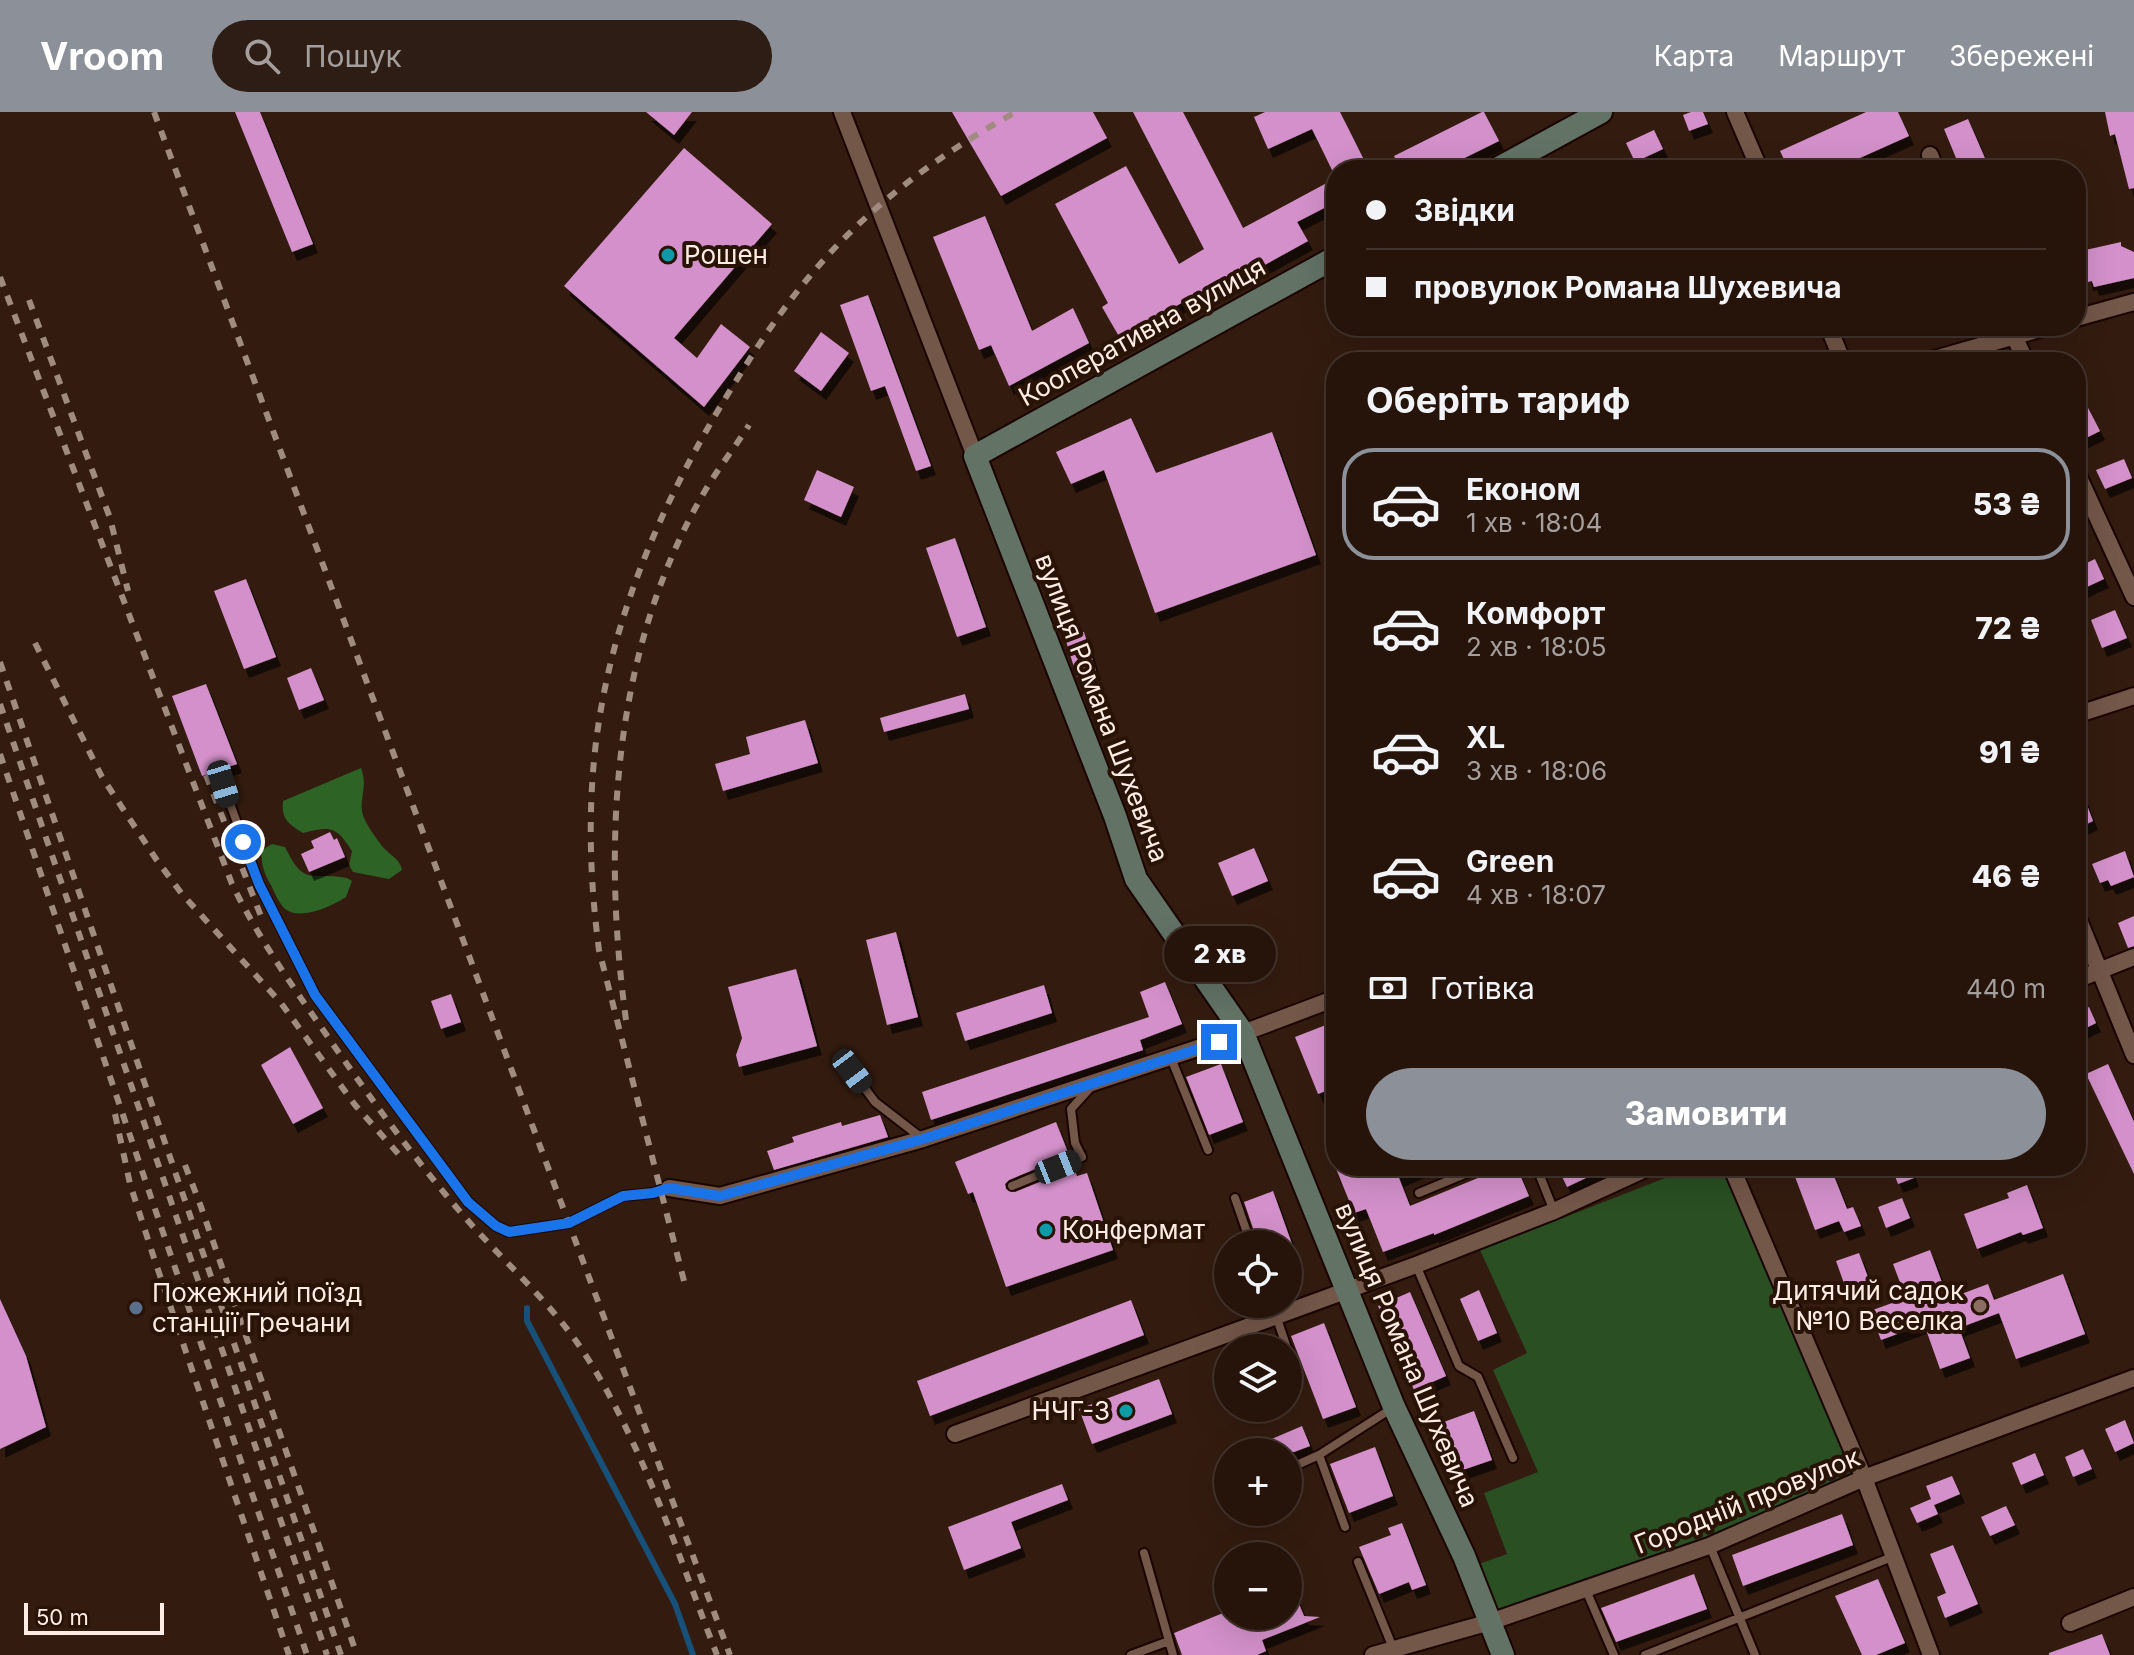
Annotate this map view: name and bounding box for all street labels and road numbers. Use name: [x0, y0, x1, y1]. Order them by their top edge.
street label: Кооперативна вулиця: [1013, 251, 1270, 412]
street label: вулиця Романа Шухевича: [1029, 549, 1176, 866]
street label: вулиця Романа Шухевича: [1329, 1198, 1486, 1512]
street label: Городній провулок: [1630, 1441, 1864, 1560]

